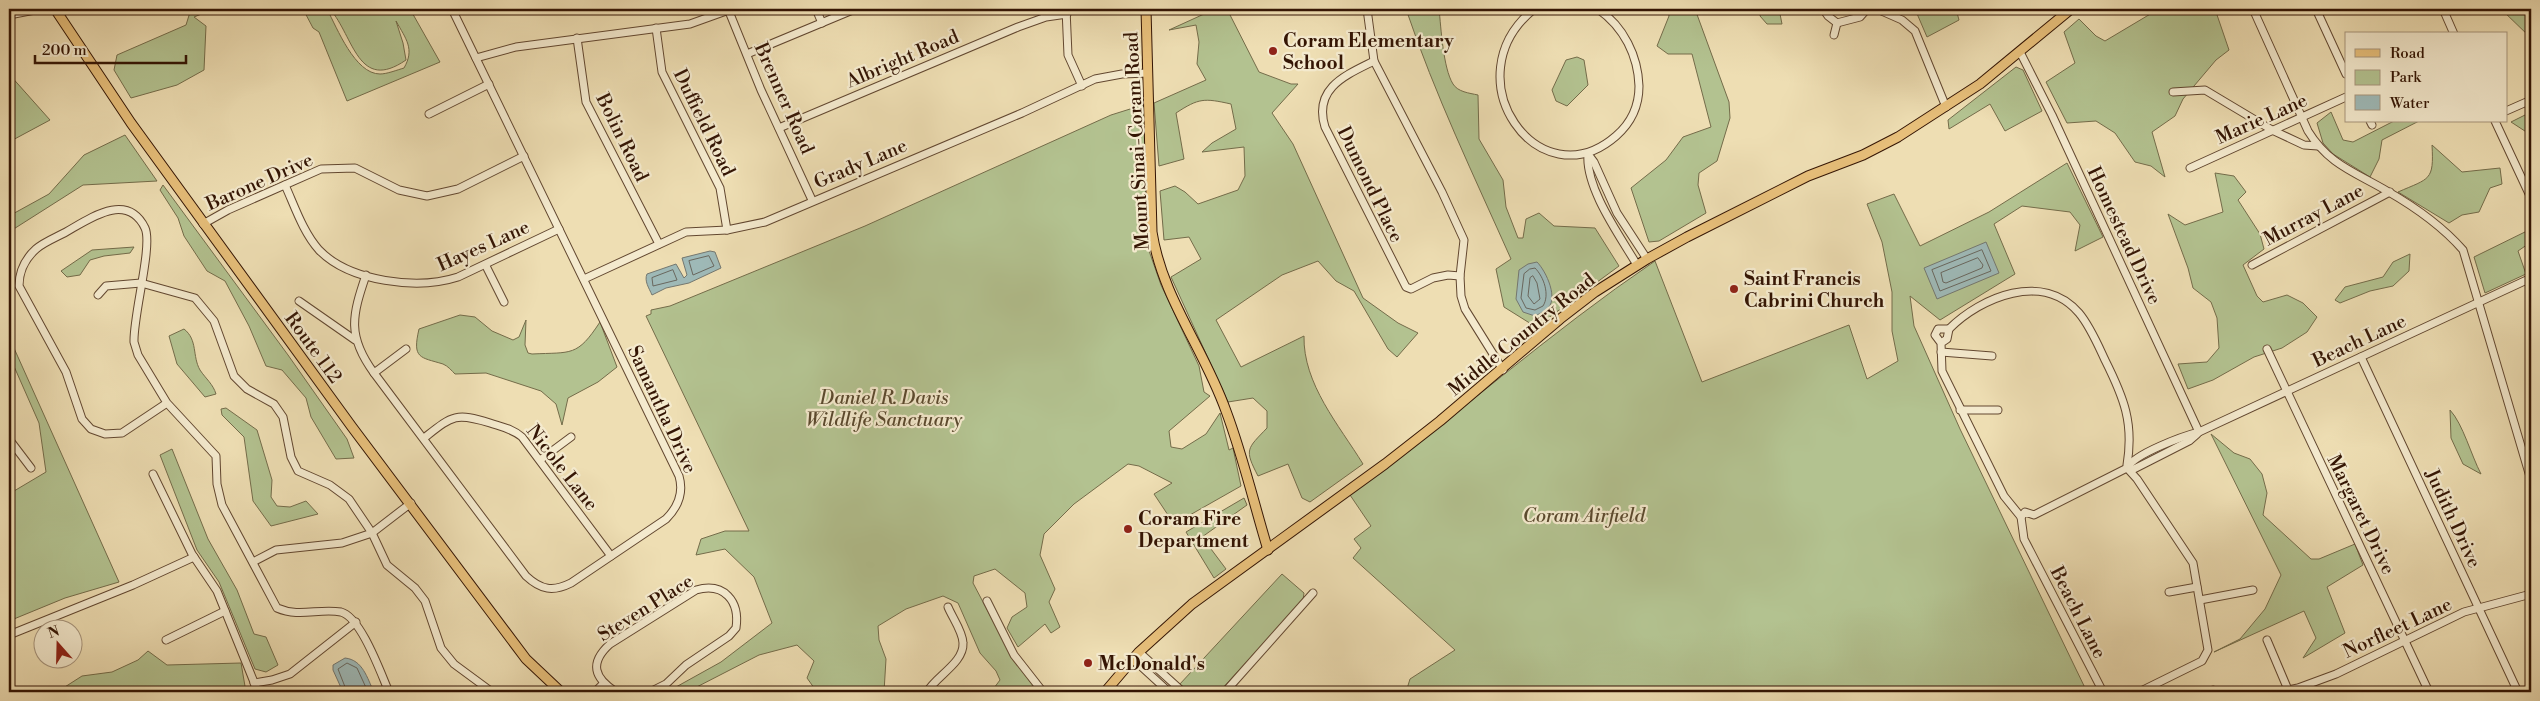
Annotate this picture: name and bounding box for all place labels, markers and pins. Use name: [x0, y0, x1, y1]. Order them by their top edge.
place label: Coram Elementary School: [1283, 29, 1454, 75]
marker: Coram Elementary School: [1267, 45, 1279, 57]
place label: Saint Francis Cabrini Church: [1744, 267, 1885, 313]
marker: Saint Francis Cabrini Church: [1728, 283, 1740, 295]
place label: Coram Fire Department: [1138, 507, 1249, 553]
marker: Coram Fire Department: [1122, 523, 1134, 535]
place label: McDonald's: [1098, 652, 1205, 676]
marker: McDonald's: [1082, 657, 1094, 669]

